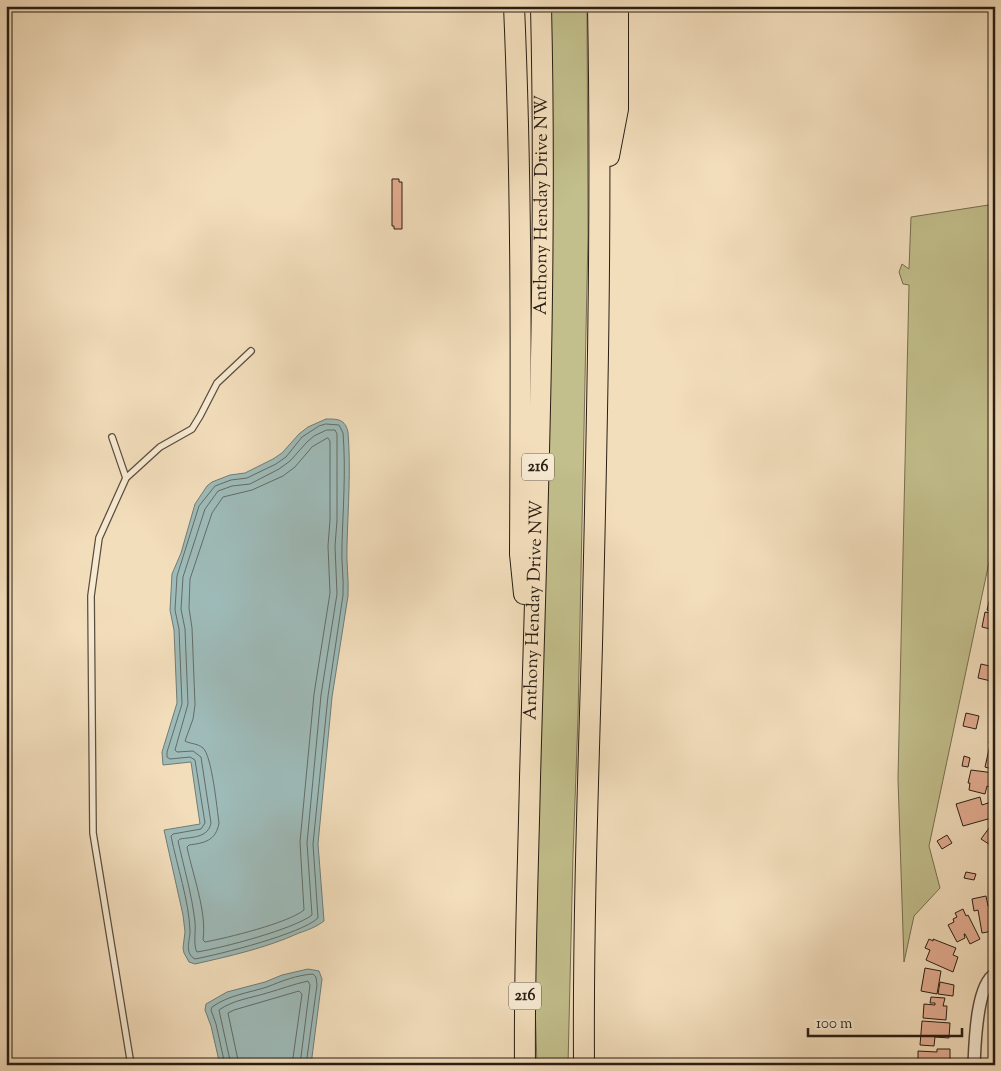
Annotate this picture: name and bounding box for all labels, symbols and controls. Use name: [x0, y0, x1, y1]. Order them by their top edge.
street label: Anthony Henday Drive NW: [529, 95, 556, 315]
road number: 216: [522, 454, 554, 481]
street label: Anthony Henday Drive NW: [519, 500, 551, 721]
road number: 216: [509, 982, 541, 1009]
scale bar: [808, 1006, 962, 1038]
text: 100 m: [816, 1014, 853, 1035]

